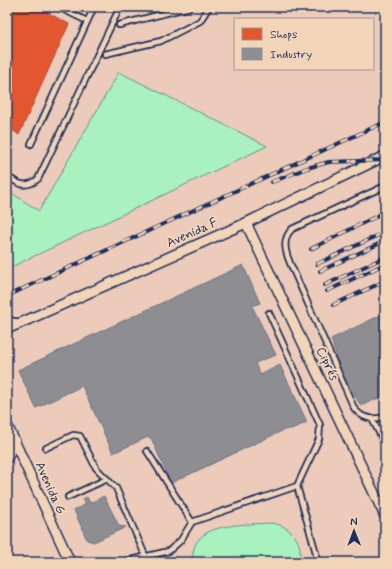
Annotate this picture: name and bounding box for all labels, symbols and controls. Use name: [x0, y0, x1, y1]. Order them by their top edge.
legend: [234, 18, 374, 70]
text: Shops: [270, 27, 297, 43]
text: Industry: [270, 47, 312, 63]
street label: Avenida F: [164, 214, 220, 252]
street label: Ciprés: [312, 344, 342, 384]
street label: Avenida G: [31, 459, 69, 517]
north arrow: [334, 511, 374, 551]
text: N: [350, 515, 358, 529]

